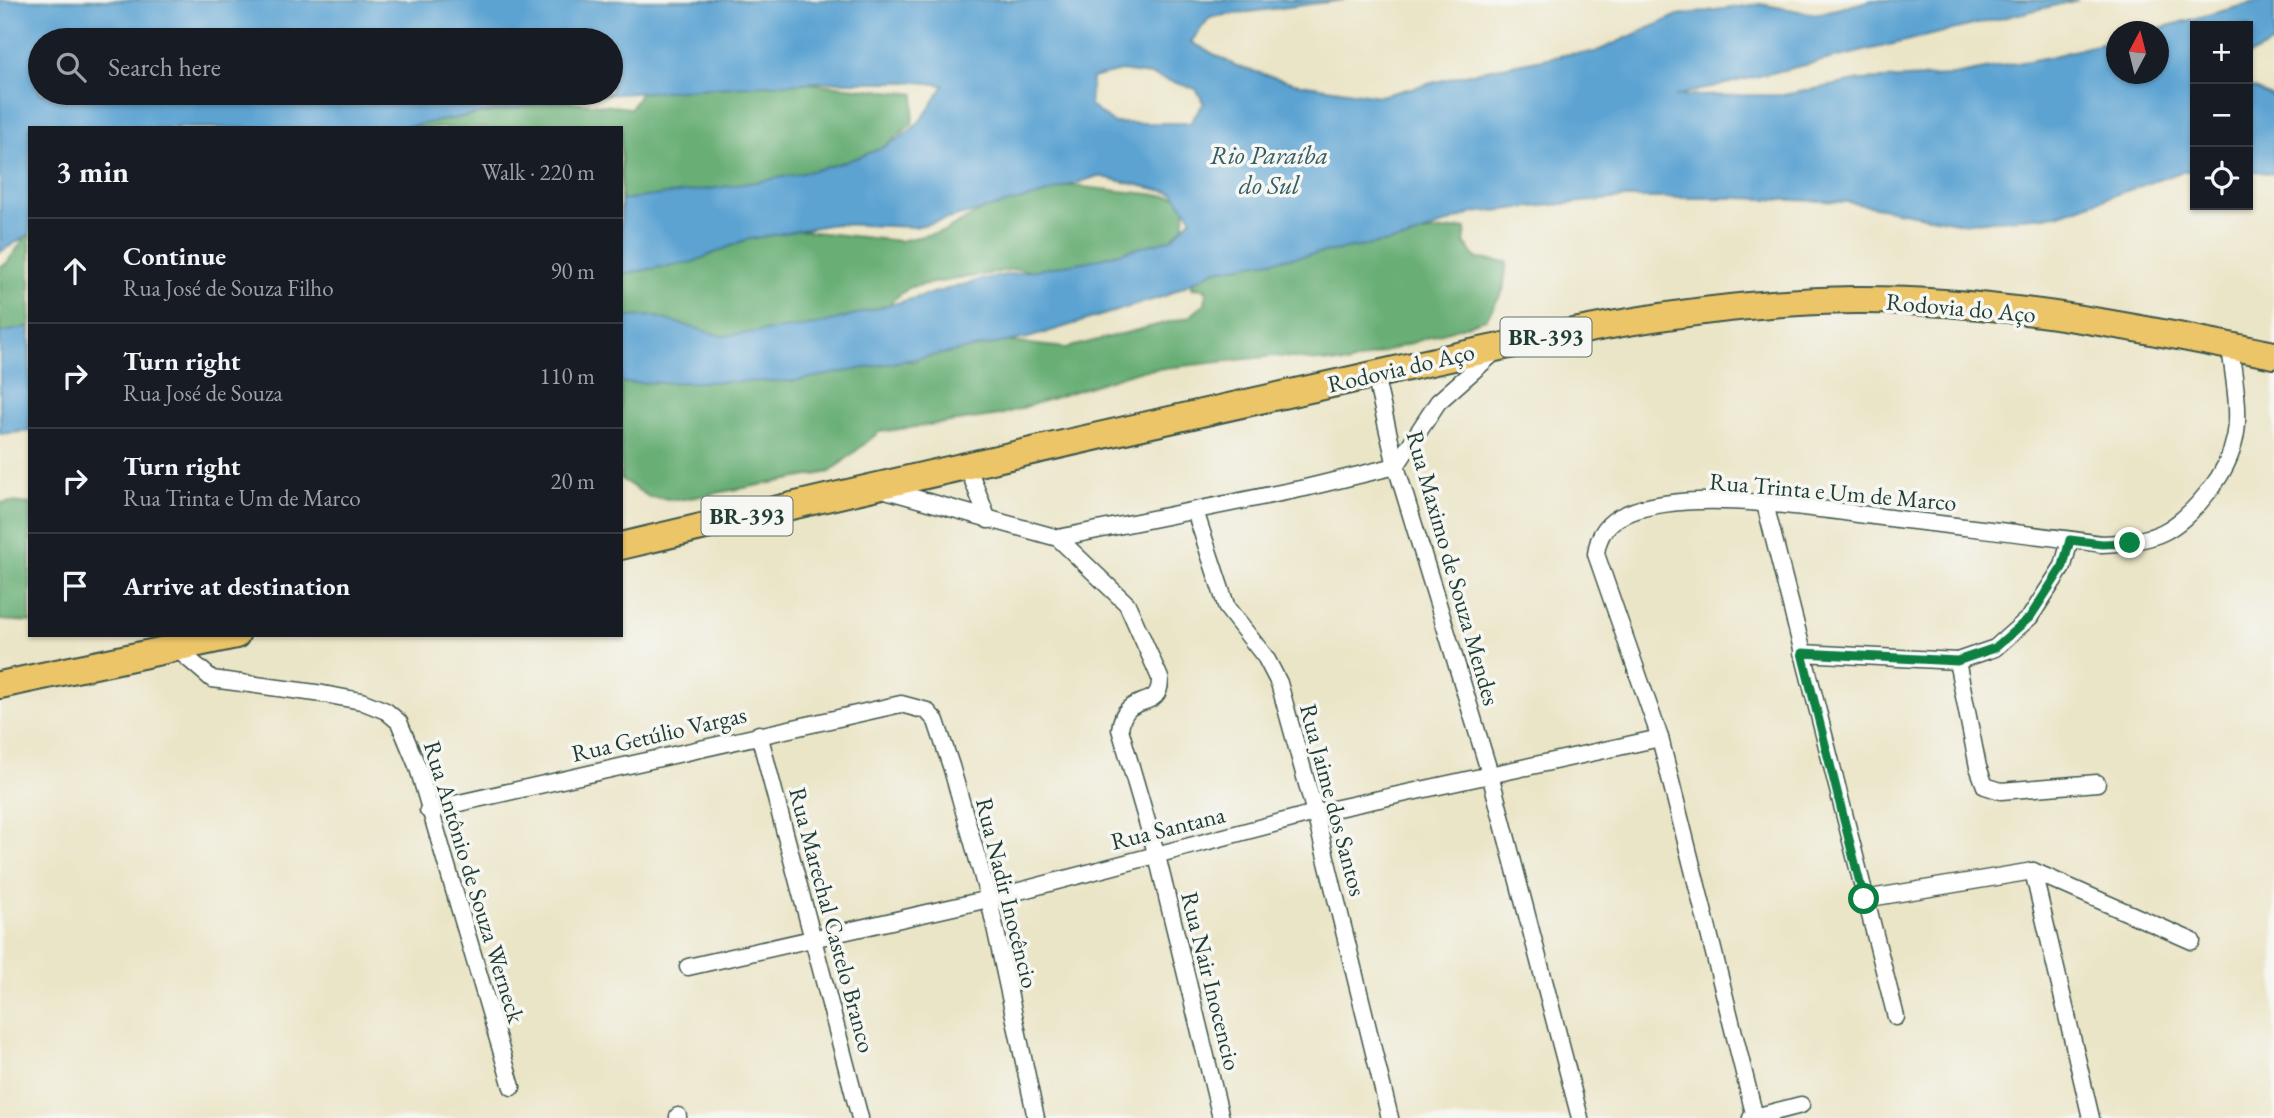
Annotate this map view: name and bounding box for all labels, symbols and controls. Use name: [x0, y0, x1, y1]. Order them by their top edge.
north arrow: [2106, 21, 2169, 84]
map controls: [2190, 21, 2253, 210]
button: +: [2190, 21, 2253, 84]
search box: [28, 28, 623, 105]
icon: search: [52, 48, 90, 86]
text: Search here: [108, 50, 221, 84]
button: −: [2190, 84, 2253, 147]
water label: Rio Paraíba do Sul: [1210, 138, 1328, 202]
button: locate: [2190, 147, 2253, 210]
text: 3 min: [56, 152, 129, 191]
text: Walk · 220 m: [481, 157, 595, 187]
text: Continue: [123, 239, 226, 273]
icon: ahead: [56, 252, 94, 290]
text: 90 m: [550, 256, 595, 286]
text: Rua José de Souza Filho: [123, 273, 334, 303]
street label: Rodovia do Aço: [1885, 286, 2037, 329]
road number: BR-393: [1500, 318, 1592, 356]
street label: Rodovia do Aço: [1324, 336, 1478, 399]
text: Turn right: [123, 344, 241, 378]
icon: right: [56, 357, 94, 395]
text: 110 m: [539, 361, 595, 391]
text: Rua José de Souza: [123, 378, 283, 408]
street label: Rua Maximo de Souza Mendes: [1399, 427, 1508, 709]
text: Turn right: [123, 449, 241, 483]
icon: right: [56, 462, 94, 500]
street label: Rua Trinta e Um de Marco: [1708, 465, 1958, 518]
text: 20 m: [550, 466, 595, 496]
text: Rua Trinta e Um de Marco: [123, 483, 361, 513]
road number: BR-393: [702, 496, 792, 536]
route end: [2114, 527, 2145, 558]
icon: arrive: [56, 567, 94, 605]
text: Arrive at destination: [123, 569, 350, 603]
street label: Rua Getúlio Vargas: [568, 698, 749, 769]
street label: Rua Jaime dos Santos: [1293, 700, 1374, 899]
street label: Rua Antônio de Souza Werneck: [417, 737, 532, 1027]
street label: Rua Marechal Castelo Branco: [782, 784, 883, 1056]
street label: Rua Nadir Inocêncio: [969, 794, 1046, 991]
street label: Rua Santana: [1107, 798, 1229, 857]
route start: [1848, 883, 1879, 914]
street label: Rua Nair Inocencio: [1174, 888, 1249, 1074]

